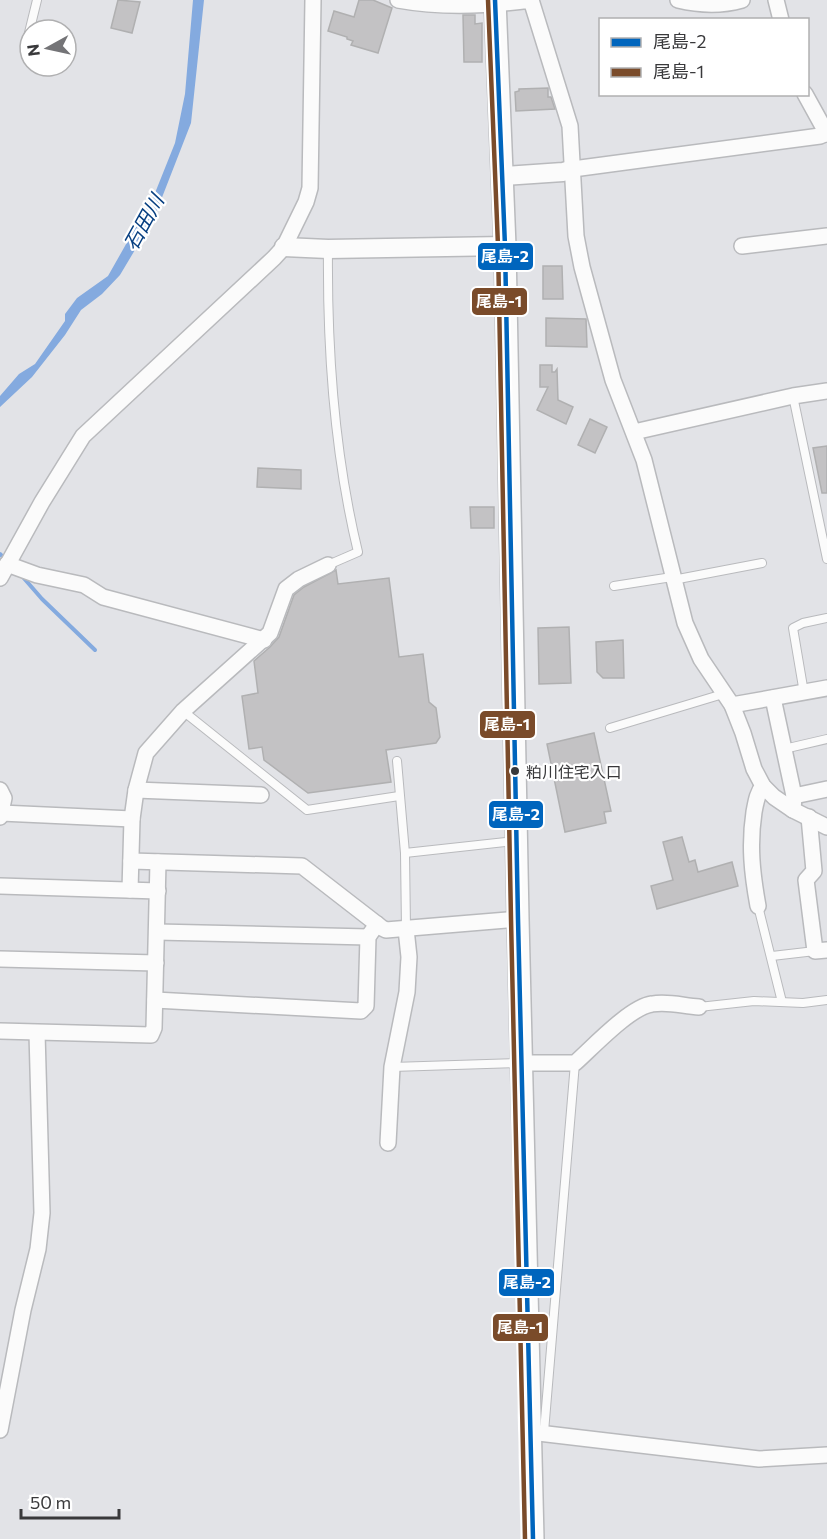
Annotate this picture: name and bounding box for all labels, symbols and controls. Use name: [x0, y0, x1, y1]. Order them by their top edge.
north arrow: [18, 18, 78, 78]
legend: [599, 18, 809, 96]
text: 尾島-2: [653, 30, 707, 52]
text: N: [22, 43, 43, 57]
text: 尾島-1: [653, 60, 704, 82]
water label: 石田川: [118, 188, 169, 254]
line badge: 尾島-2: [477, 242, 534, 271]
text: 尾島-2: [481, 246, 529, 265]
line badge: 尾島-1: [471, 287, 528, 316]
text: 尾島-1: [476, 291, 522, 310]
line badge: 尾島-1: [479, 710, 536, 739]
text: 尾島-1: [484, 714, 530, 733]
place label: 粕川住宅入口: [526, 762, 622, 781]
marker: 粕川住宅入口: [509, 765, 521, 777]
line badge: 尾島-2: [488, 800, 544, 829]
text: 尾島-2: [492, 804, 540, 823]
line badge: 尾島-2: [498, 1268, 555, 1297]
text: 尾島-2: [503, 1272, 551, 1291]
line badge: 尾島-1: [492, 1313, 549, 1342]
text: 尾島-1: [497, 1317, 543, 1336]
scale bar: [21, 1482, 118, 1520]
text: 50 m: [30, 1491, 71, 1513]

